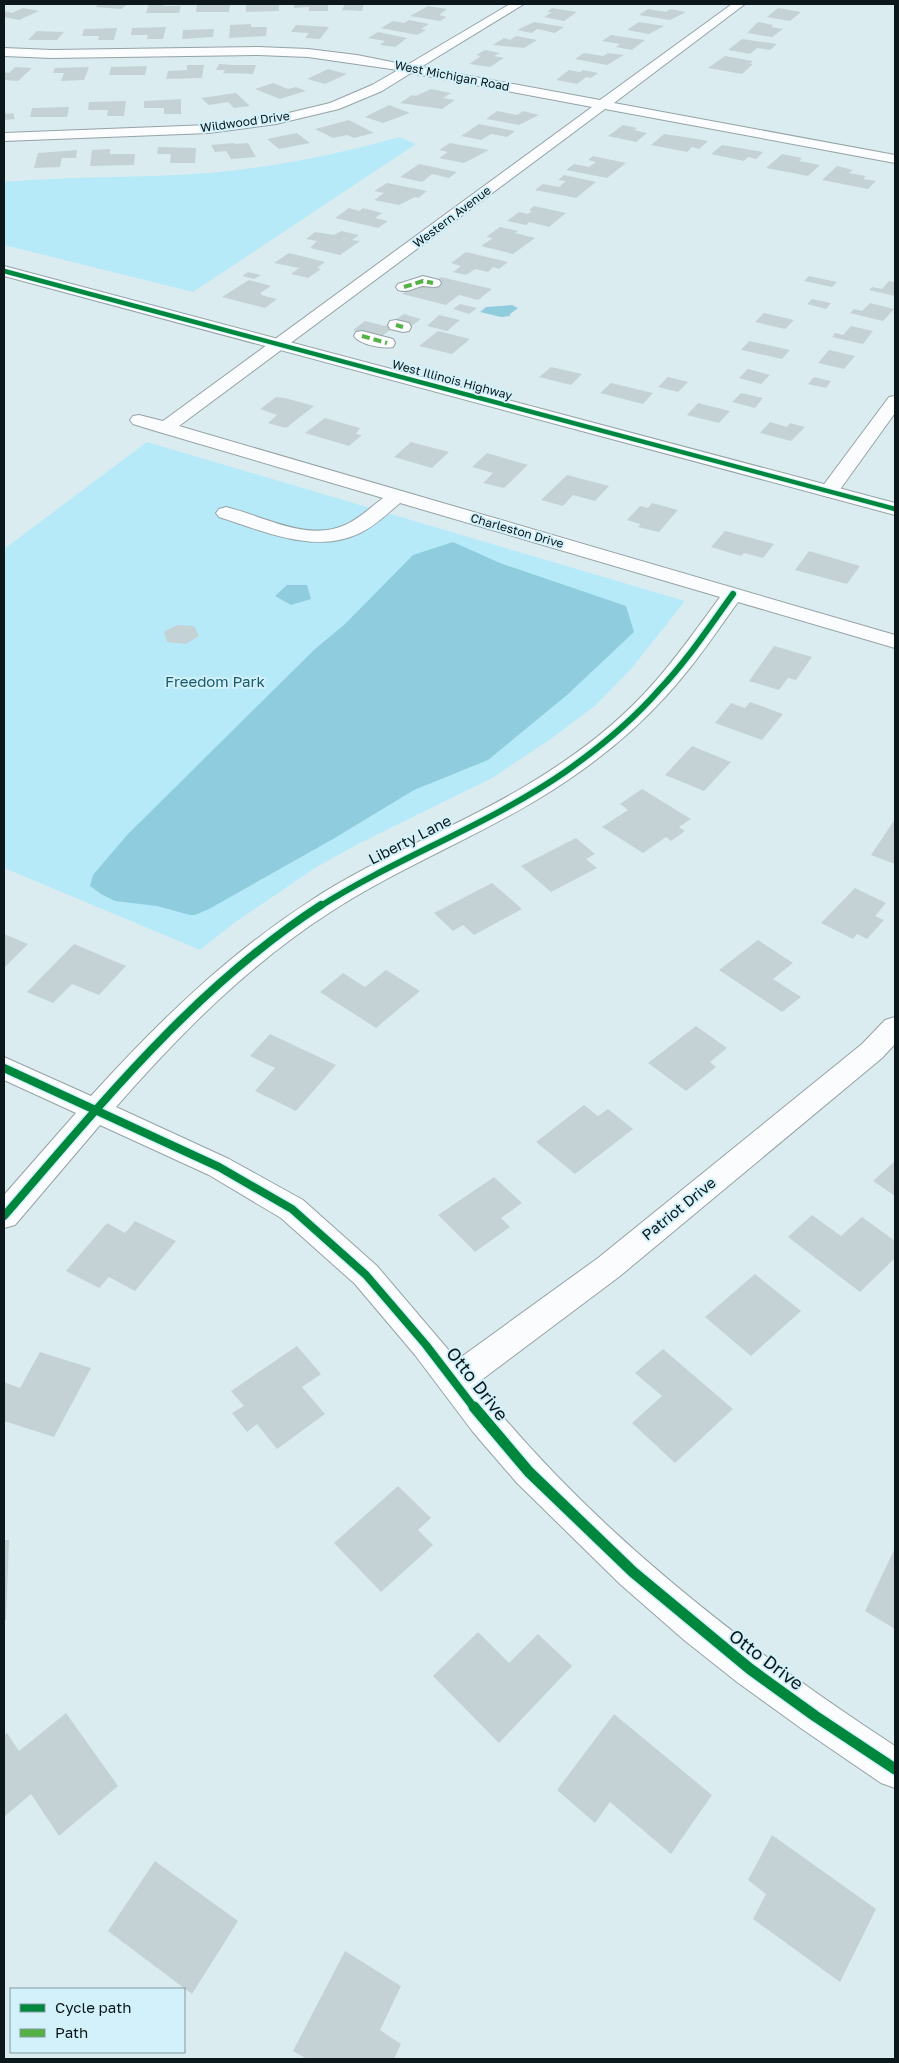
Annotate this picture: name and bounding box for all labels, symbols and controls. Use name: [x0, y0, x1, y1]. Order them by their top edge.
street label: West Michigan Road: [393, 57, 511, 94]
street label: Wildwood Drive: [199, 108, 291, 135]
street label: Western Avenue: [410, 182, 494, 251]
street label: West Illinois Highway: [390, 356, 514, 403]
street label: Charleston Drive: [469, 510, 565, 551]
park label: Freedom Park: [165, 672, 265, 690]
street label: Liberty Lane: [365, 810, 454, 868]
street label: Patriot Drive: [638, 1173, 719, 1243]
street label: Otto Drive: [442, 1342, 513, 1425]
street label: Otto Drive: [725, 1624, 808, 1694]
legend: [10, 1988, 185, 2053]
text: Cycle path: [55, 1998, 131, 2016]
text: Path: [55, 2023, 88, 2041]

